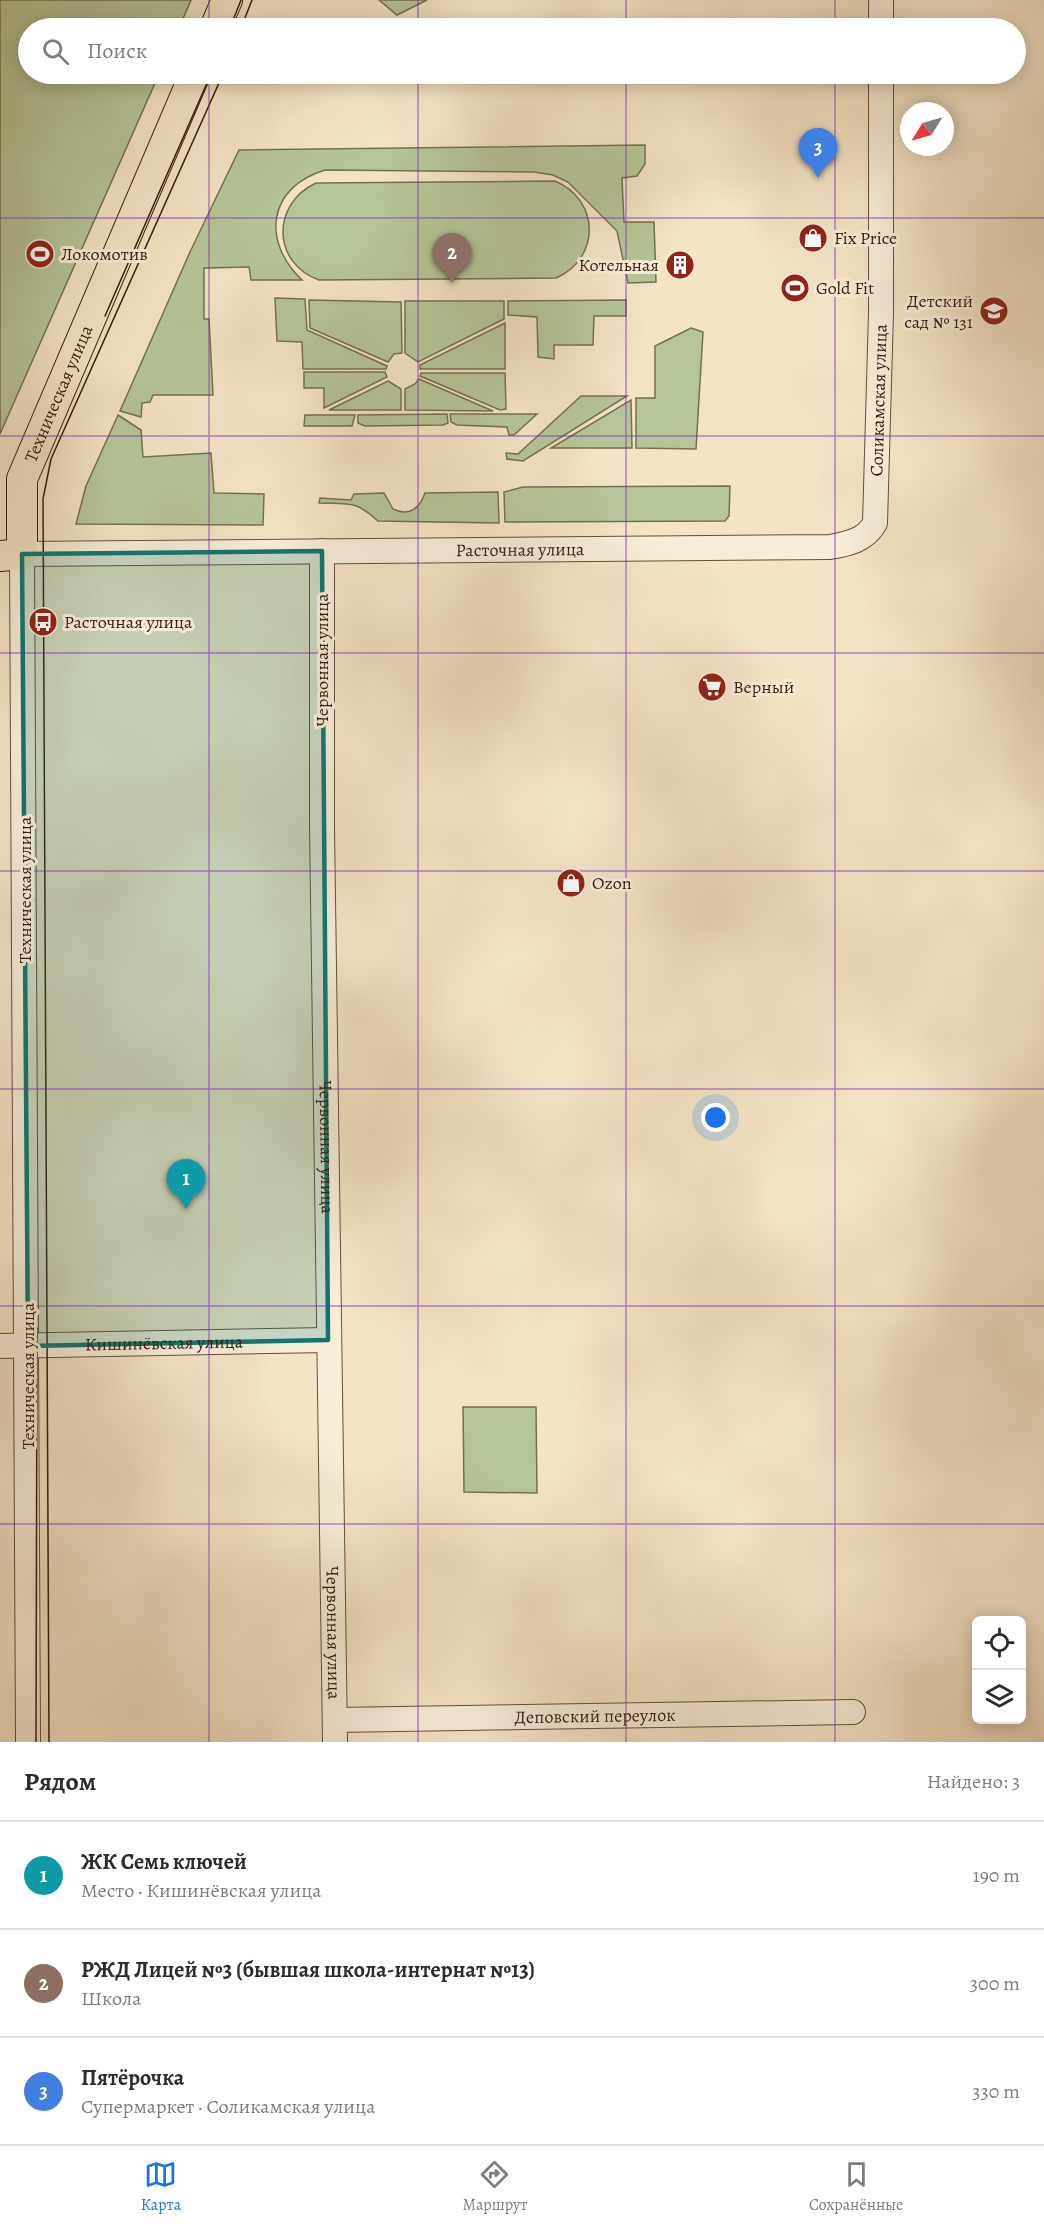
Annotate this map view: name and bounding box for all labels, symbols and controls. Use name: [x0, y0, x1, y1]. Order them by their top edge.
search box: [18, 18, 1026, 84]
icon: search: [39, 35, 72, 68]
text: Поиск: [87, 36, 147, 66]
north arrow: [900, 102, 954, 156]
pin: 3: [798, 128, 838, 178]
shop icon: Fix Price: [797, 222, 829, 254]
place label: Fix Price: [834, 226, 897, 250]
pin: 2: [432, 234, 472, 283]
sports icon: Локомотив: [24, 238, 56, 270]
place label: Локомотив: [61, 242, 148, 266]
building icon: Котельная: [664, 249, 696, 281]
place label: Котельная: [578, 253, 659, 277]
sports icon: Gold Fit: [779, 272, 811, 304]
place label: Gold Fit: [816, 276, 874, 300]
place label: Детский сад № 131: [904, 289, 973, 334]
school or university icon: Детский сад № 131: [978, 295, 1010, 327]
street label: Техническая улица: [19, 321, 99, 466]
street label: Соликамская улица: [864, 323, 893, 477]
street label: Расточная улица: [456, 537, 585, 562]
street label: Червонная улица: [310, 593, 334, 727]
bus stop icon: Расточная улица: [27, 606, 59, 638]
place label: Расточная улица: [64, 610, 193, 634]
supermarket icon: Верный: [696, 671, 728, 703]
place label: Верный: [733, 675, 794, 699]
street label: Техническая улица: [13, 816, 37, 963]
shop icon: Ozon: [555, 867, 587, 899]
place label: Ozon: [592, 871, 632, 895]
street label: Червонная улица: [314, 1080, 340, 1214]
your location: [701, 1103, 730, 1132]
pin: 1: [166, 1160, 206, 1209]
street label: Техническая улица: [16, 1302, 40, 1449]
street label: Кишинёвская улица: [85, 1330, 244, 1356]
street label: Червонная улица: [321, 1566, 346, 1700]
map controls: [972, 1616, 1026, 1724]
button: locate: [972, 1616, 1026, 1670]
button: layers: [972, 1670, 1026, 1724]
street label: Деповский переулок: [514, 1703, 676, 1729]
text: Рядом: [24, 1764, 96, 1799]
text: Найдено: 3: [927, 1768, 1020, 1795]
text: ЖК Семь ключей: [81, 1847, 247, 1877]
text: 1: [40, 1862, 47, 1889]
text: 190 m: [973, 1862, 1020, 1889]
text: Место · Кишинёвская улица: [81, 1877, 322, 1904]
text: РЖД Лицей №3 (бывшая школа-интернат №13): [81, 1955, 535, 1985]
text: 2: [39, 1970, 48, 1997]
text: 300 m: [970, 1970, 1020, 1997]
text: Школа: [81, 1985, 141, 2012]
text: Пятёрочка: [81, 2063, 184, 2093]
text: 3: [39, 2078, 48, 2105]
text: 330 m: [972, 2078, 1020, 2105]
text: Супермаркет · Соликамская улица: [81, 2093, 375, 2120]
tab: Карта: [141, 2158, 181, 2216]
tab: Маршрут: [463, 2158, 527, 2216]
tab: Сохранённые: [809, 2158, 903, 2216]

